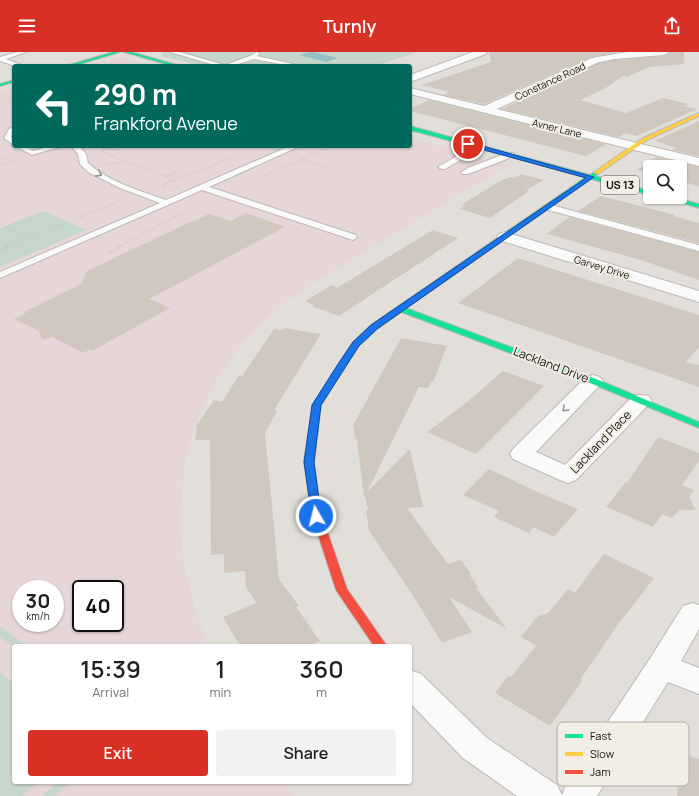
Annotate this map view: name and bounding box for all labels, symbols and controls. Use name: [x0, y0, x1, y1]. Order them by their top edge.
text: Turnly: [323, 14, 376, 38]
icon: menu: [16, 15, 38, 37]
icon: share: [661, 15, 683, 37]
street label: Constance Road: [512, 58, 588, 104]
text: 290 m: [94, 75, 177, 113]
icon: left: [28, 80, 80, 132]
text: Frankford Avenue: [94, 111, 238, 135]
street label: Avner Lane: [531, 115, 583, 141]
pin: [451, 127, 485, 161]
icon: arrive: [457, 133, 479, 155]
map controls: [643, 160, 687, 204]
button: search: [643, 160, 687, 204]
one-way arrow: [95, 170, 102, 177]
road number: US 13: [601, 176, 639, 194]
street label: Garvey Drive: [572, 252, 632, 282]
street label: Lackland Drive: [511, 342, 591, 387]
one-way arrow: [563, 404, 570, 412]
street label: Lackland Place: [566, 406, 635, 477]
position arrow: [295, 495, 337, 537]
speed limit sign: 40: [72, 580, 124, 632]
text: 30: [26, 587, 50, 614]
text: km/h: [26, 609, 50, 623]
text: 15:39: [80, 652, 141, 685]
text: 1: [215, 652, 225, 685]
text: 360: [300, 652, 344, 685]
text: Arrival: [92, 683, 129, 701]
text: min: [209, 683, 231, 701]
text: m: [316, 683, 327, 701]
legend: [557, 722, 689, 786]
text: Fast: [590, 728, 612, 743]
button: Exit: [28, 730, 208, 776]
button: Share: [216, 730, 396, 776]
text: Slow: [590, 746, 615, 761]
text: Jam: [590, 764, 611, 779]

